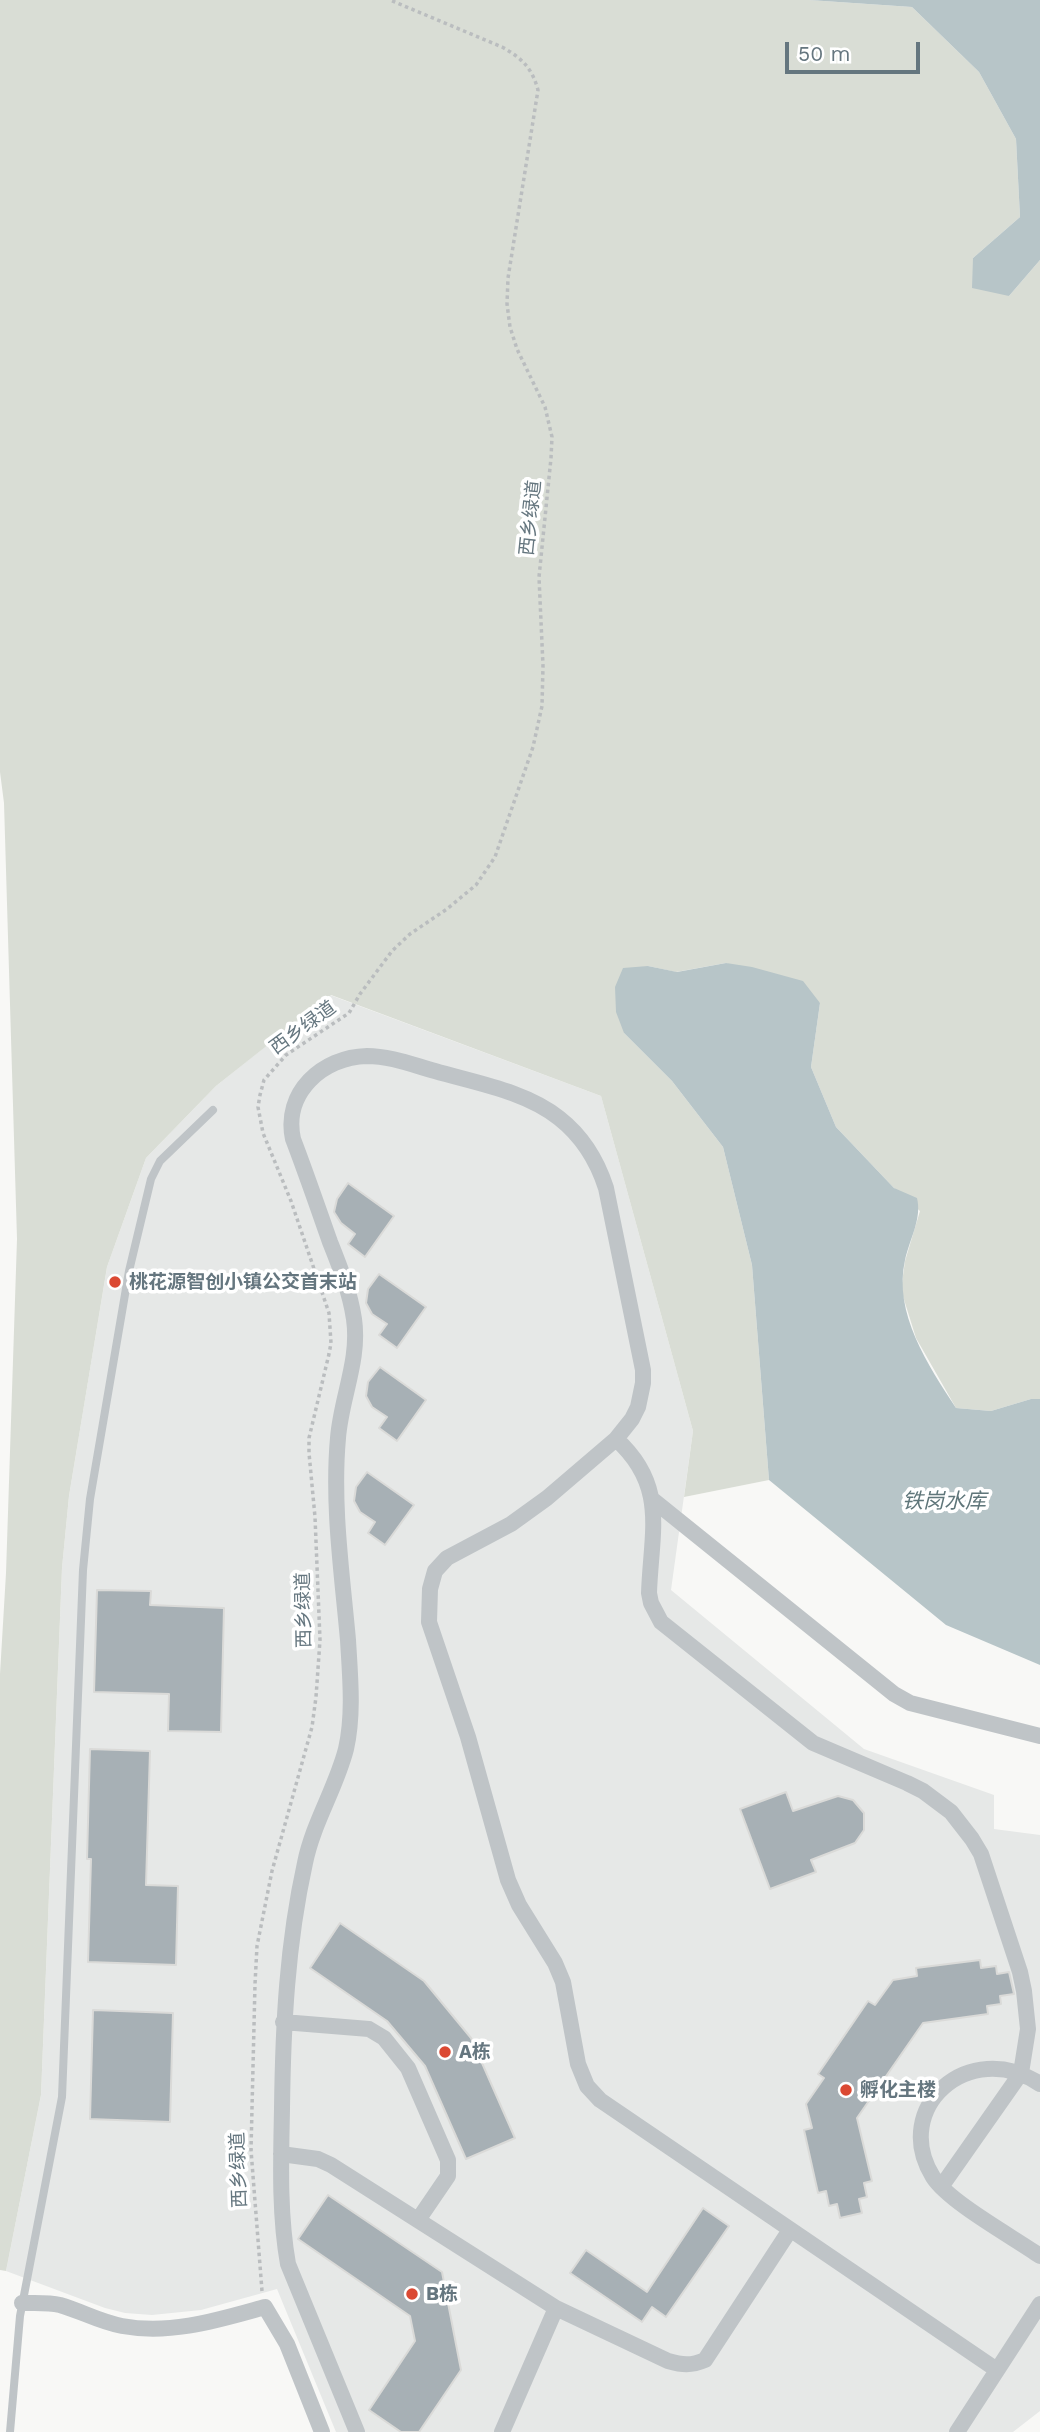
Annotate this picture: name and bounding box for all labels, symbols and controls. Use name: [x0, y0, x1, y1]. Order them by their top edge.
scale bar: [788, 28, 923, 72]
text: 50 m: [798, 41, 850, 66]
street label: 西乡绿道: [516, 479, 546, 557]
street label: 西乡绿道: [266, 996, 340, 1060]
place label: 桃花源智创小镇公交首末站: [129, 1271, 357, 1293]
marker: 桃花源智创小镇公交首末站: [107, 1274, 123, 1290]
water label: 铁岗水库: [902, 1489, 986, 1515]
street label: 西乡绿道: [292, 1572, 316, 1648]
place label: A栋: [459, 2041, 491, 2063]
marker: A栋: [437, 2044, 453, 2060]
place label: 孵化主楼: [860, 2079, 936, 2101]
marker: 孵化主楼: [838, 2082, 854, 2098]
street label: 西乡绿道: [226, 2132, 252, 2208]
place label: B栋: [426, 2283, 458, 2305]
marker: B栋: [404, 2286, 420, 2302]

